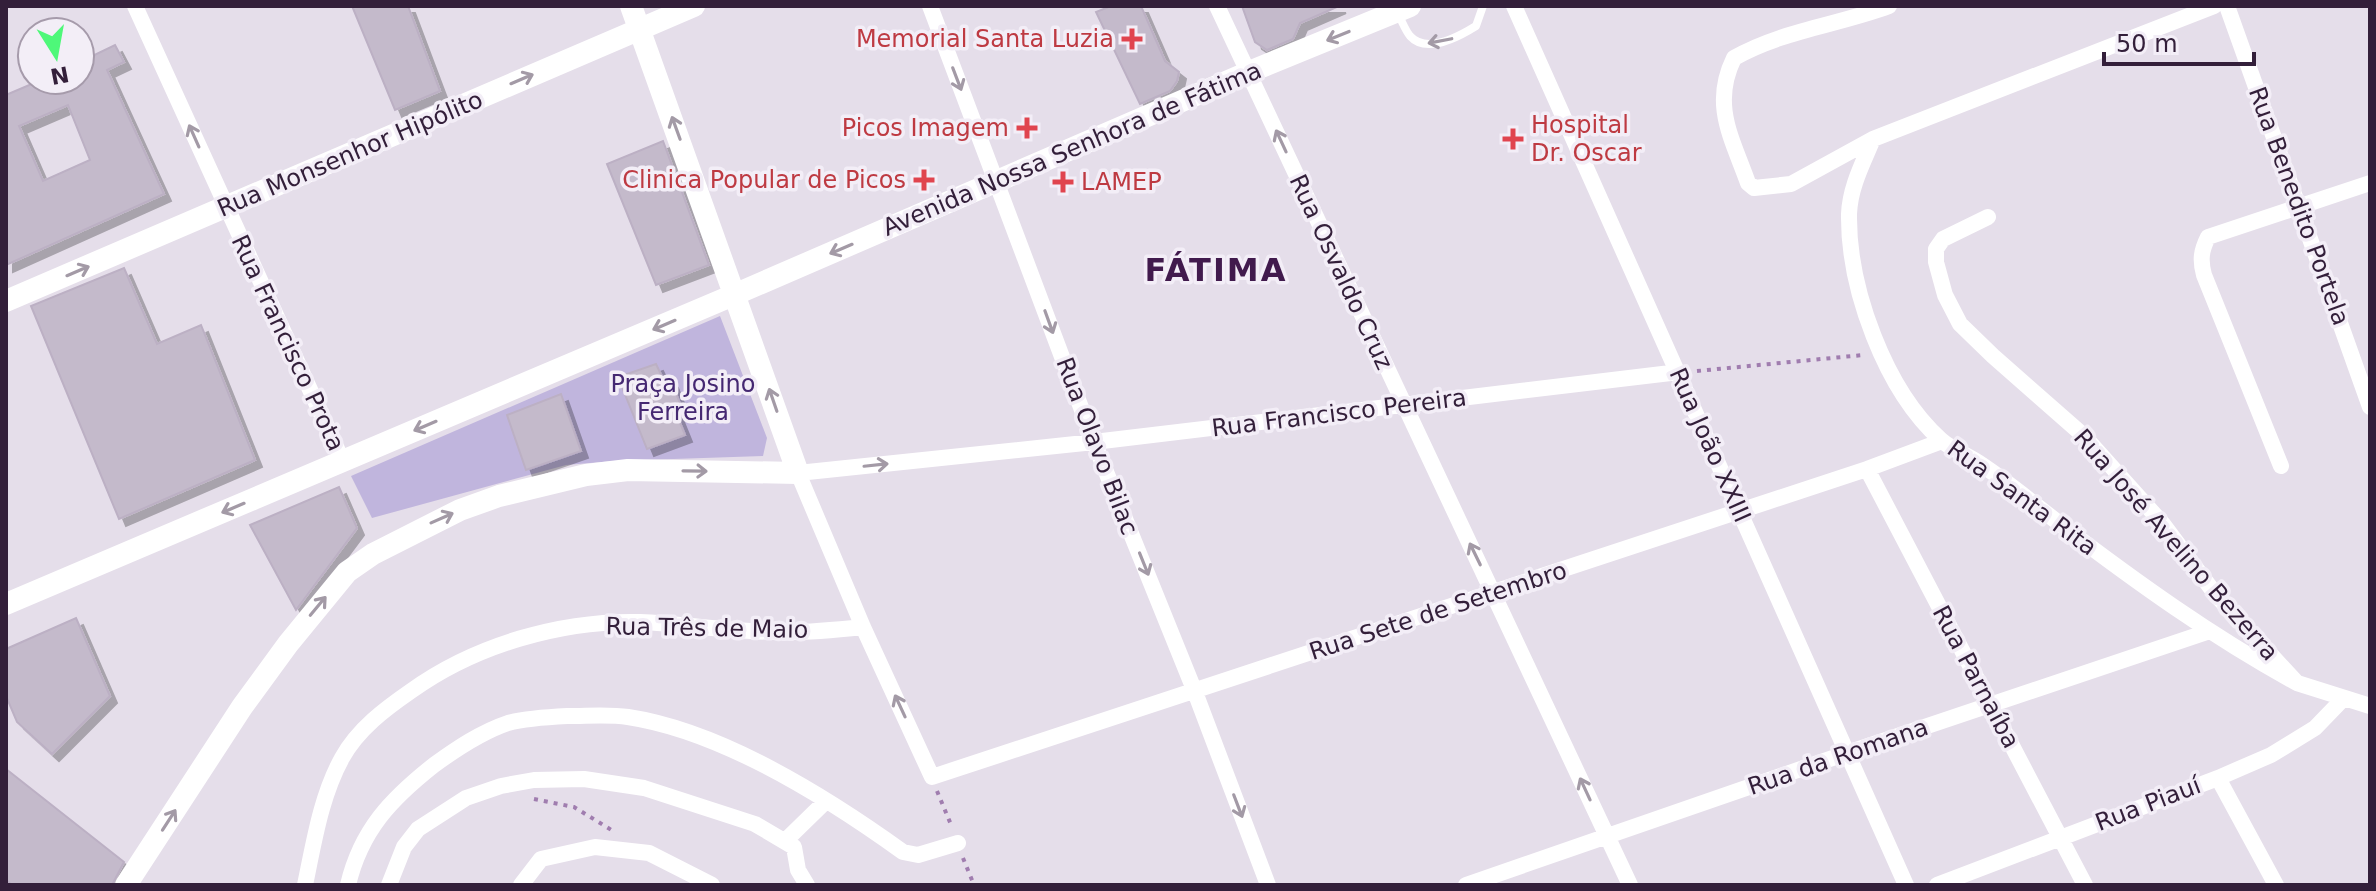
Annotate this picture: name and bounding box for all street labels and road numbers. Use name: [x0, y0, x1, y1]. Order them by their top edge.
street label: Avenida Nossa Senhora de Fátima: [878, 56, 1266, 242]
street label: Rua Benedito Portela: [2243, 83, 2355, 329]
street label: Rua Monsenhor Hipólito: [213, 85, 487, 223]
street label: Rua Osvaldo Cruz: [1283, 170, 1399, 374]
street label: Rua Francisco Prota: [226, 231, 350, 455]
street label: Rua Olavo Bilac: [1050, 353, 1144, 539]
street label: Rua João XXIII: [1663, 363, 1757, 527]
street label: Rua Francisco Pereira: [1210, 383, 1468, 443]
street label: Rua José Avelino Bezerra: [2068, 424, 2284, 666]
street label: Rua Santa Rita: [1942, 435, 2102, 561]
street label: Rua Sete de Setembro: [1306, 556, 1570, 666]
street label: Rua Parnaíba: [1927, 601, 2025, 753]
street label: Rua Três de Maio: [605, 612, 809, 644]
street label: Rua da Romana: [1744, 713, 1932, 801]
street label: Rua Piauí: [2091, 771, 2206, 837]

